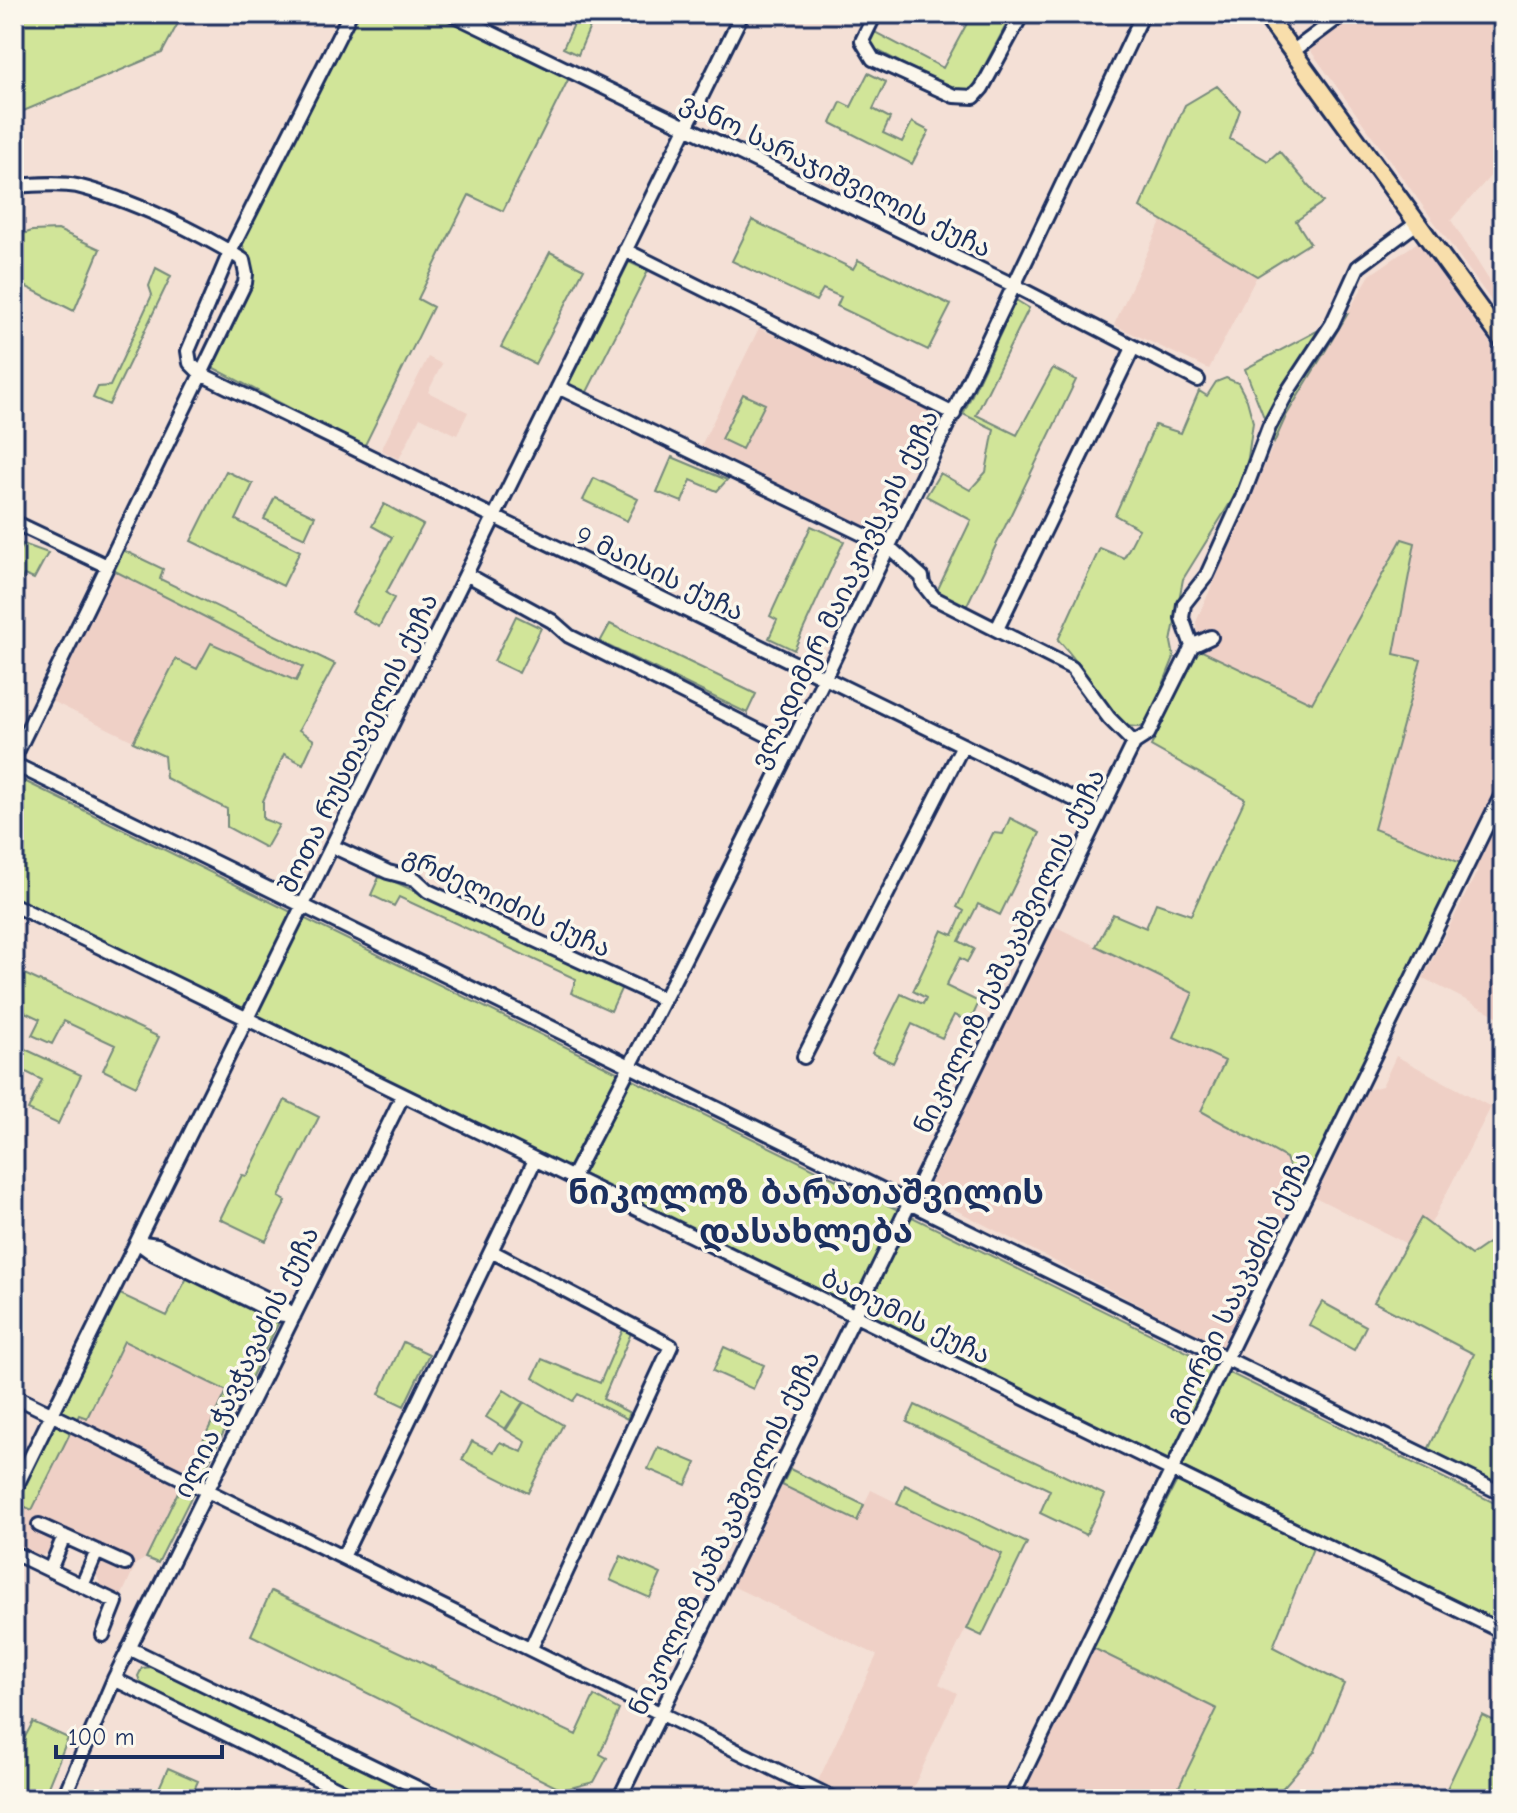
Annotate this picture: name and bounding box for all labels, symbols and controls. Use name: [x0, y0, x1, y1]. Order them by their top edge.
street label: ვანო სარაჯიშვილის ქუჩა: [675, 88, 996, 264]
street label: ვლადიმერ მაიაკოვსკის ქუჩა: [745, 405, 945, 774]
street label: 9 მაისის ქუჩა: [571, 520, 748, 628]
street label: შოთა რუსთაველის ქუჩა: [273, 589, 445, 898]
street label: ნიკოლოზ ქაშაკაშვილის ქუჩა: [908, 764, 1111, 1139]
street label: გრძელიძის ქუჩა: [398, 842, 615, 964]
street label: გიორგი სააკაძის ქუჩა: [1160, 1146, 1318, 1428]
district label: ნიკოლოზ ბარათაშვილის დასახლება: [568, 1173, 1044, 1252]
street label: ილია ჭავჭავაძის ქუჩა: [168, 1222, 326, 1503]
street label: ბათუმის ქუჩა: [816, 1263, 995, 1371]
street label: ნიკოლოზ ქაშაკაშვილის ქუჩა: [623, 1346, 826, 1721]
scale bar: [56, 1709, 222, 1759]
text: 100 m: [68, 1723, 135, 1751]

